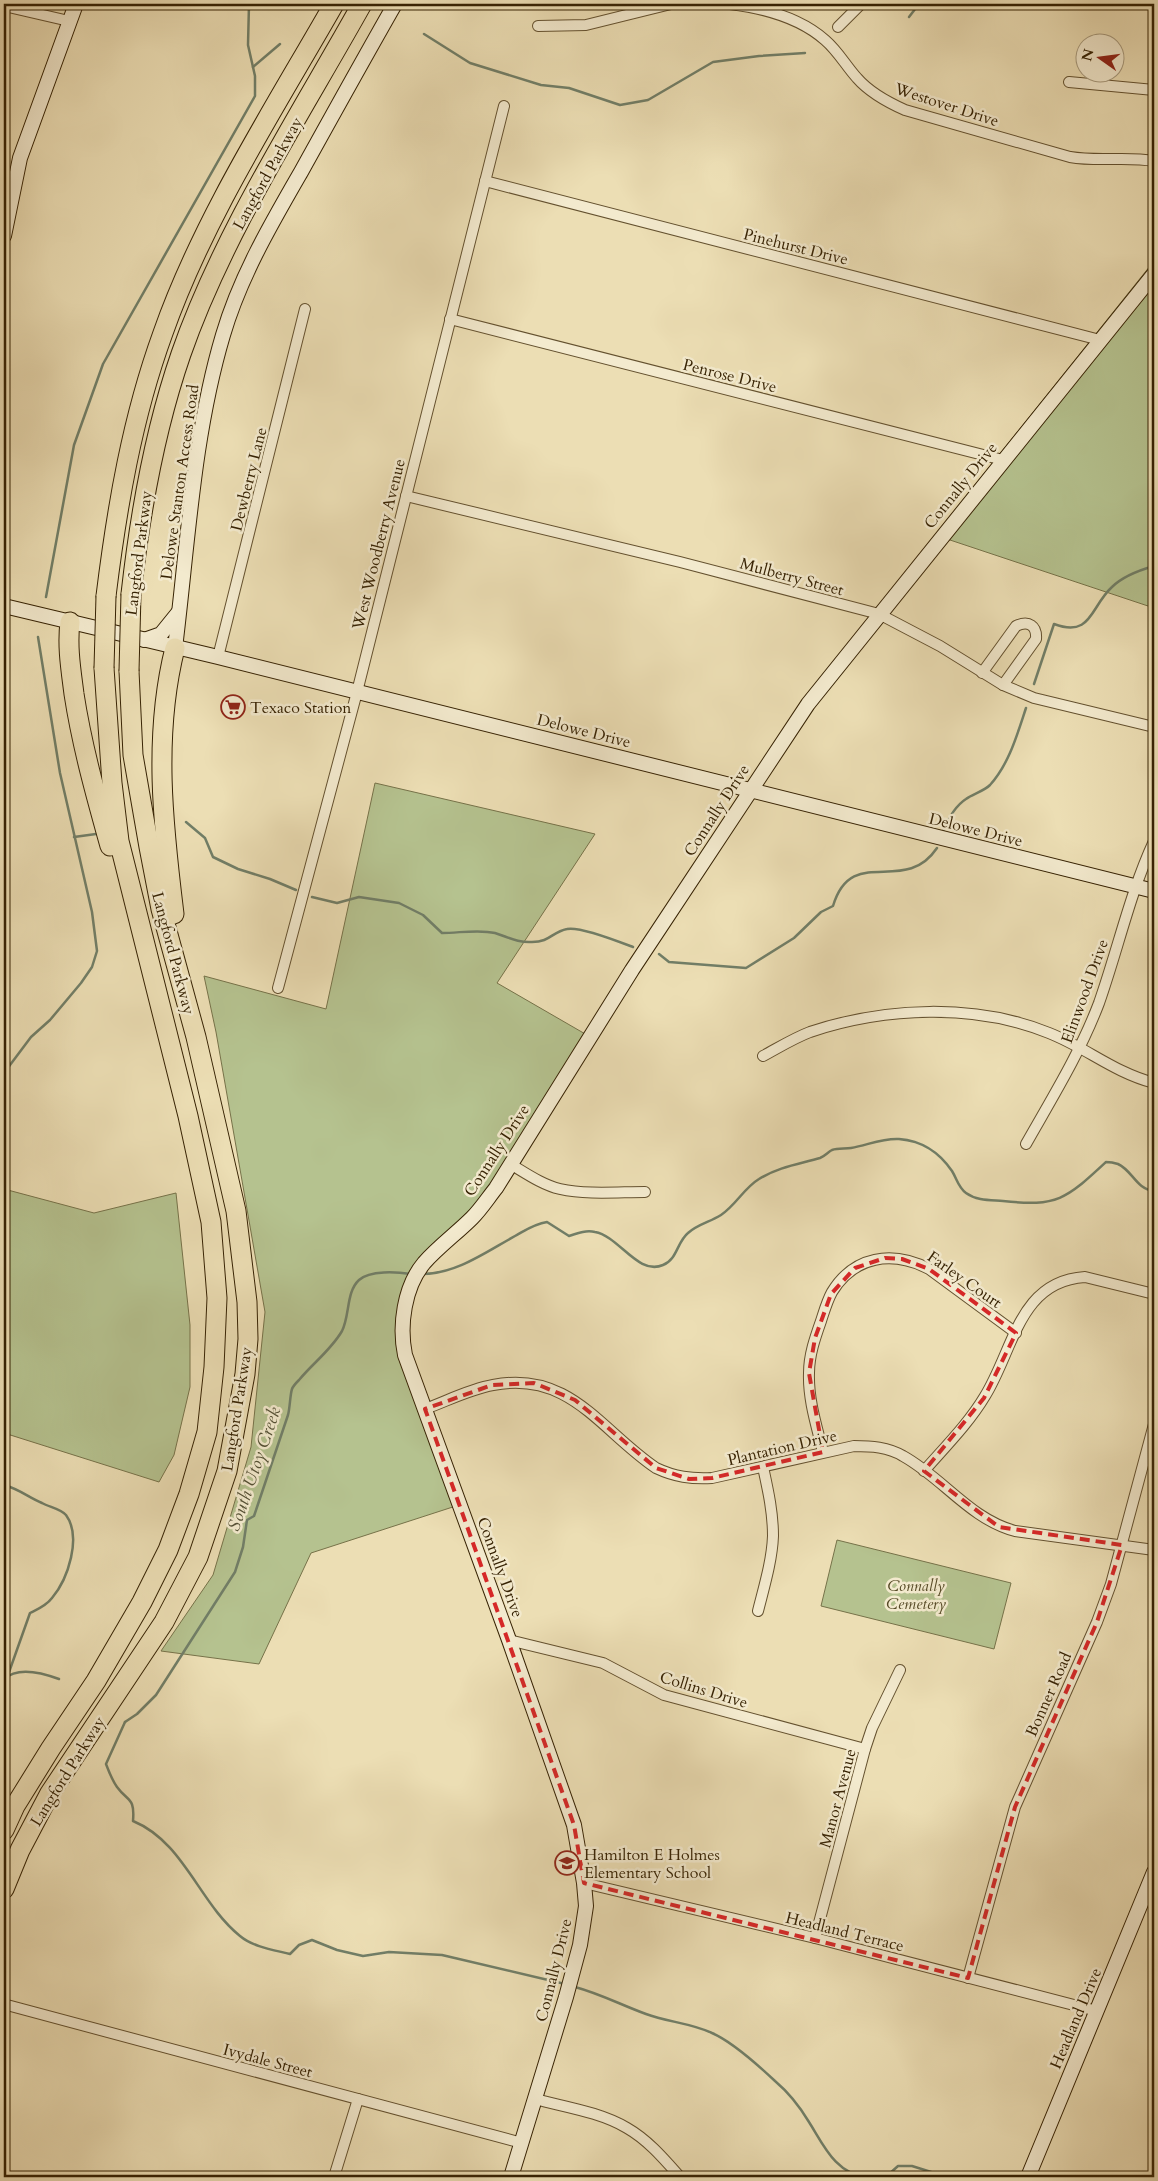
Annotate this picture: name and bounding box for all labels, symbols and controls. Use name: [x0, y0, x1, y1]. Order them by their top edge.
north arrow: [1076, 32, 1126, 82]
text: N: [1077, 47, 1099, 63]
street label: Westover Drive: [891, 77, 1002, 132]
street label: Langford Parkway: [228, 113, 308, 234]
street label: Pinehurst Drive: [741, 223, 850, 271]
street label: Penrose Drive: [681, 354, 779, 398]
street label: Delowe Stanton Access Road: [155, 383, 205, 581]
street label: Dewberry Lane: [225, 425, 273, 533]
street label: Connally Drive: [919, 438, 1003, 534]
street label: West Woodberry Avenue: [347, 457, 411, 633]
street label: Langford Parkway: [120, 489, 158, 617]
street label: Mulberry Street: [737, 553, 846, 601]
supermarket icon: Texaco Station: [220, 694, 246, 720]
place label: Texaco Station: [250, 697, 351, 719]
street label: Delowe Drive: [534, 709, 633, 753]
street label: Connally Drive: [679, 760, 755, 861]
street label: Delowe Drive: [926, 808, 1025, 852]
street label: Langford Parkway: [146, 890, 200, 1017]
street label: Elinwood Drive: [1056, 936, 1114, 1046]
street label: Connally Drive: [459, 1100, 535, 1201]
street label: Farley Court: [923, 1246, 1006, 1314]
street label: Langford Parkway: [216, 1345, 258, 1473]
water label: South Utoy Creek: [222, 1404, 287, 1534]
street label: Plantation Drive: [725, 1425, 839, 1471]
street label: Connally Drive: [472, 1514, 528, 1621]
park label: Connally Cemetery: [886, 1575, 946, 1615]
street label: Bonner Road: [1021, 1648, 1078, 1740]
street label: Collins Drive: [657, 1666, 750, 1714]
street label: Langford Parkway: [25, 1712, 111, 1831]
street label: Manor Avenue: [814, 1746, 862, 1850]
place label: Hamilton E Holmes Elementary School: [584, 1844, 720, 1884]
school or university icon: Hamilton E Holmes Elementary School: [554, 1850, 580, 1876]
street label: Headland Terrace: [783, 1907, 906, 1957]
street label: Connally Drive: [531, 1916, 577, 2024]
street label: Headland Drive: [1045, 1965, 1107, 2072]
street label: Ivydale Street: [221, 2038, 315, 2083]

